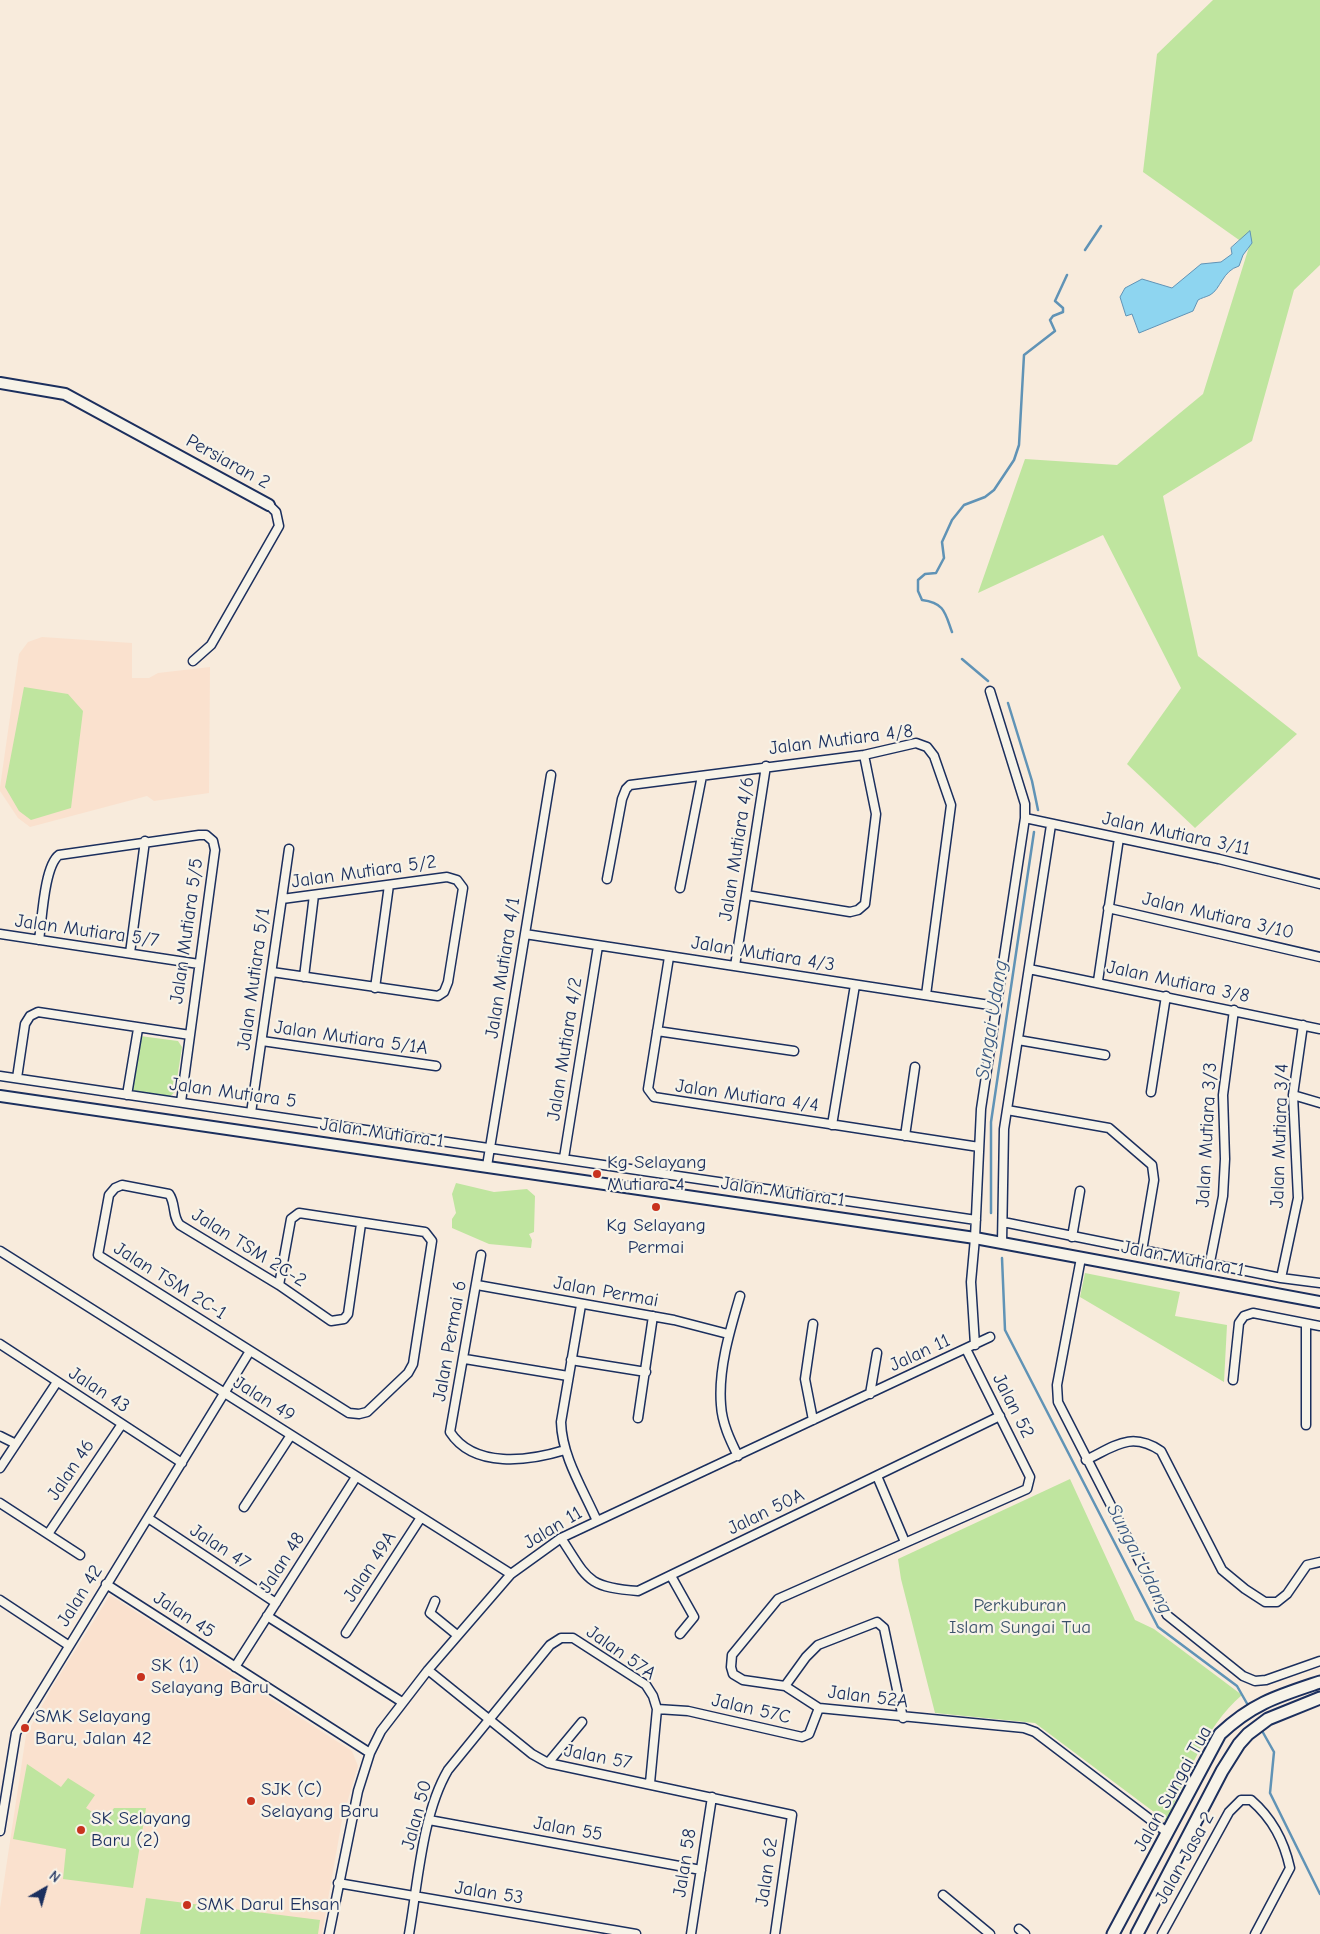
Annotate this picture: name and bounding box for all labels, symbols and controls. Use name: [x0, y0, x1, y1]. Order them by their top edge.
street label: Persiaran 2: [182, 430, 274, 494]
street label: Jalan Mutiara 4/8: [768, 720, 914, 760]
street label: Jalan Mutiara 4/6: [714, 775, 760, 923]
street label: Jalan Mutiara 3/11: [1100, 807, 1252, 861]
street label: Jalan Mutiara 5/2: [290, 851, 438, 893]
street label: Jalan Mutiara 5/5: [166, 857, 208, 1005]
street label: Jalan Mutiara 3/10: [1140, 887, 1296, 945]
street label: Jalan Mutiara 4/1: [481, 896, 525, 1040]
street label: Jalan Mutiara 5/1: [233, 906, 275, 1052]
street label: Jalan Mutiara 5/7: [13, 910, 161, 952]
street label: Jalan Mutiara 4/3: [690, 931, 836, 977]
street label: Jalan Mutiara 3/8: [1104, 956, 1252, 1008]
water label: Sungai Udang: [971, 958, 1013, 1082]
street label: Jalan Mutiara 4/2: [542, 975, 588, 1123]
street label: Jalan Mutiara 5/1A: [273, 1016, 429, 1060]
street label: Jalan Mutiara 3/3: [1192, 1062, 1222, 1208]
street label: Jalan Mutiara 3/4: [1266, 1063, 1294, 1209]
street label: Jalan Mutiara 5: [168, 1073, 298, 1113]
street label: Jalan Mutiara 4/4: [674, 1075, 820, 1117]
street label: Jalan Mutiara 1: [318, 1113, 446, 1153]
place label: Kg Selayang Mutiara 4: [607, 1152, 707, 1196]
marker: Kg Selayang Mutiara 4: [591, 1168, 603, 1180]
street label: Jalan Mutiara 1: [719, 1172, 847, 1212]
marker: Kg Selayang Permai: [650, 1201, 662, 1213]
street label: Jalan TSM 2C-2: [187, 1204, 311, 1292]
place label: Kg Selayang Permai: [606, 1215, 706, 1259]
street label: Jalan Mutiara 1: [1119, 1236, 1247, 1282]
street label: Jalan TSM 2C-1: [109, 1237, 231, 1325]
street label: Jalan Permai: [552, 1272, 660, 1312]
street label: Jalan Permai 6: [428, 1279, 472, 1403]
street label: Jalan 11: [886, 1329, 954, 1377]
street label: Jalan 43: [64, 1362, 134, 1418]
street label: Jalan 52: [987, 1370, 1039, 1442]
street label: Jalan 49: [229, 1371, 299, 1427]
street label: Jalan 46: [42, 1435, 100, 1505]
street label: Jalan 50A: [724, 1484, 808, 1540]
water label: Sungai Udang: [1101, 1500, 1177, 1618]
street label: Jalan 11: [520, 1502, 586, 1554]
street label: Jalan 47: [185, 1519, 255, 1575]
street label: Jalan 49A: [339, 1527, 401, 1607]
street label: Jalan 48: [254, 1528, 310, 1598]
street label: Jalan 42: [52, 1561, 108, 1631]
street label: Jalan 45: [149, 1587, 219, 1643]
park label: Perkuburan Islam Sungai Tua: [949, 1595, 1091, 1639]
street label: Jalan 57A: [582, 1621, 660, 1685]
place label: SK (1) Selayang Baru: [151, 1655, 269, 1699]
marker: SK (1) Selayang Baru: [135, 1671, 147, 1683]
street label: Jalan 52A: [827, 1681, 909, 1713]
street label: Jalan 57C: [709, 1689, 793, 1729]
place label: SMK Selayang Baru, Jalan 42: [35, 1706, 152, 1750]
marker: SMK Selayang Baru, Jalan 42: [19, 1722, 31, 1734]
street label: Jalan Sungai Tua: [1129, 1722, 1217, 1856]
street label: Jalan 57: [562, 1739, 634, 1775]
street label: Jalan 50: [397, 1778, 437, 1852]
place label: SJK (C) Selayang Baru: [261, 1779, 379, 1823]
marker: SJK (C) Selayang Baru: [245, 1795, 257, 1807]
place label: SK Selayang Baru (2): [91, 1808, 191, 1852]
street label: Jalan Jasa 2: [1150, 1808, 1220, 1908]
street label: Jalan 55: [532, 1812, 604, 1846]
marker: SK Selayang Baru (2): [75, 1824, 87, 1836]
street label: Jalan 58: [668, 1827, 702, 1899]
street label: Jalan 62: [751, 1836, 783, 1908]
north arrow: [20, 1864, 70, 1914]
text: N: [46, 1867, 63, 1886]
street label: Jalan 53: [453, 1876, 525, 1910]
place label: SMK Darul Ehsan: [197, 1894, 340, 1916]
marker: SMK Darul Ehsan: [181, 1899, 193, 1911]

